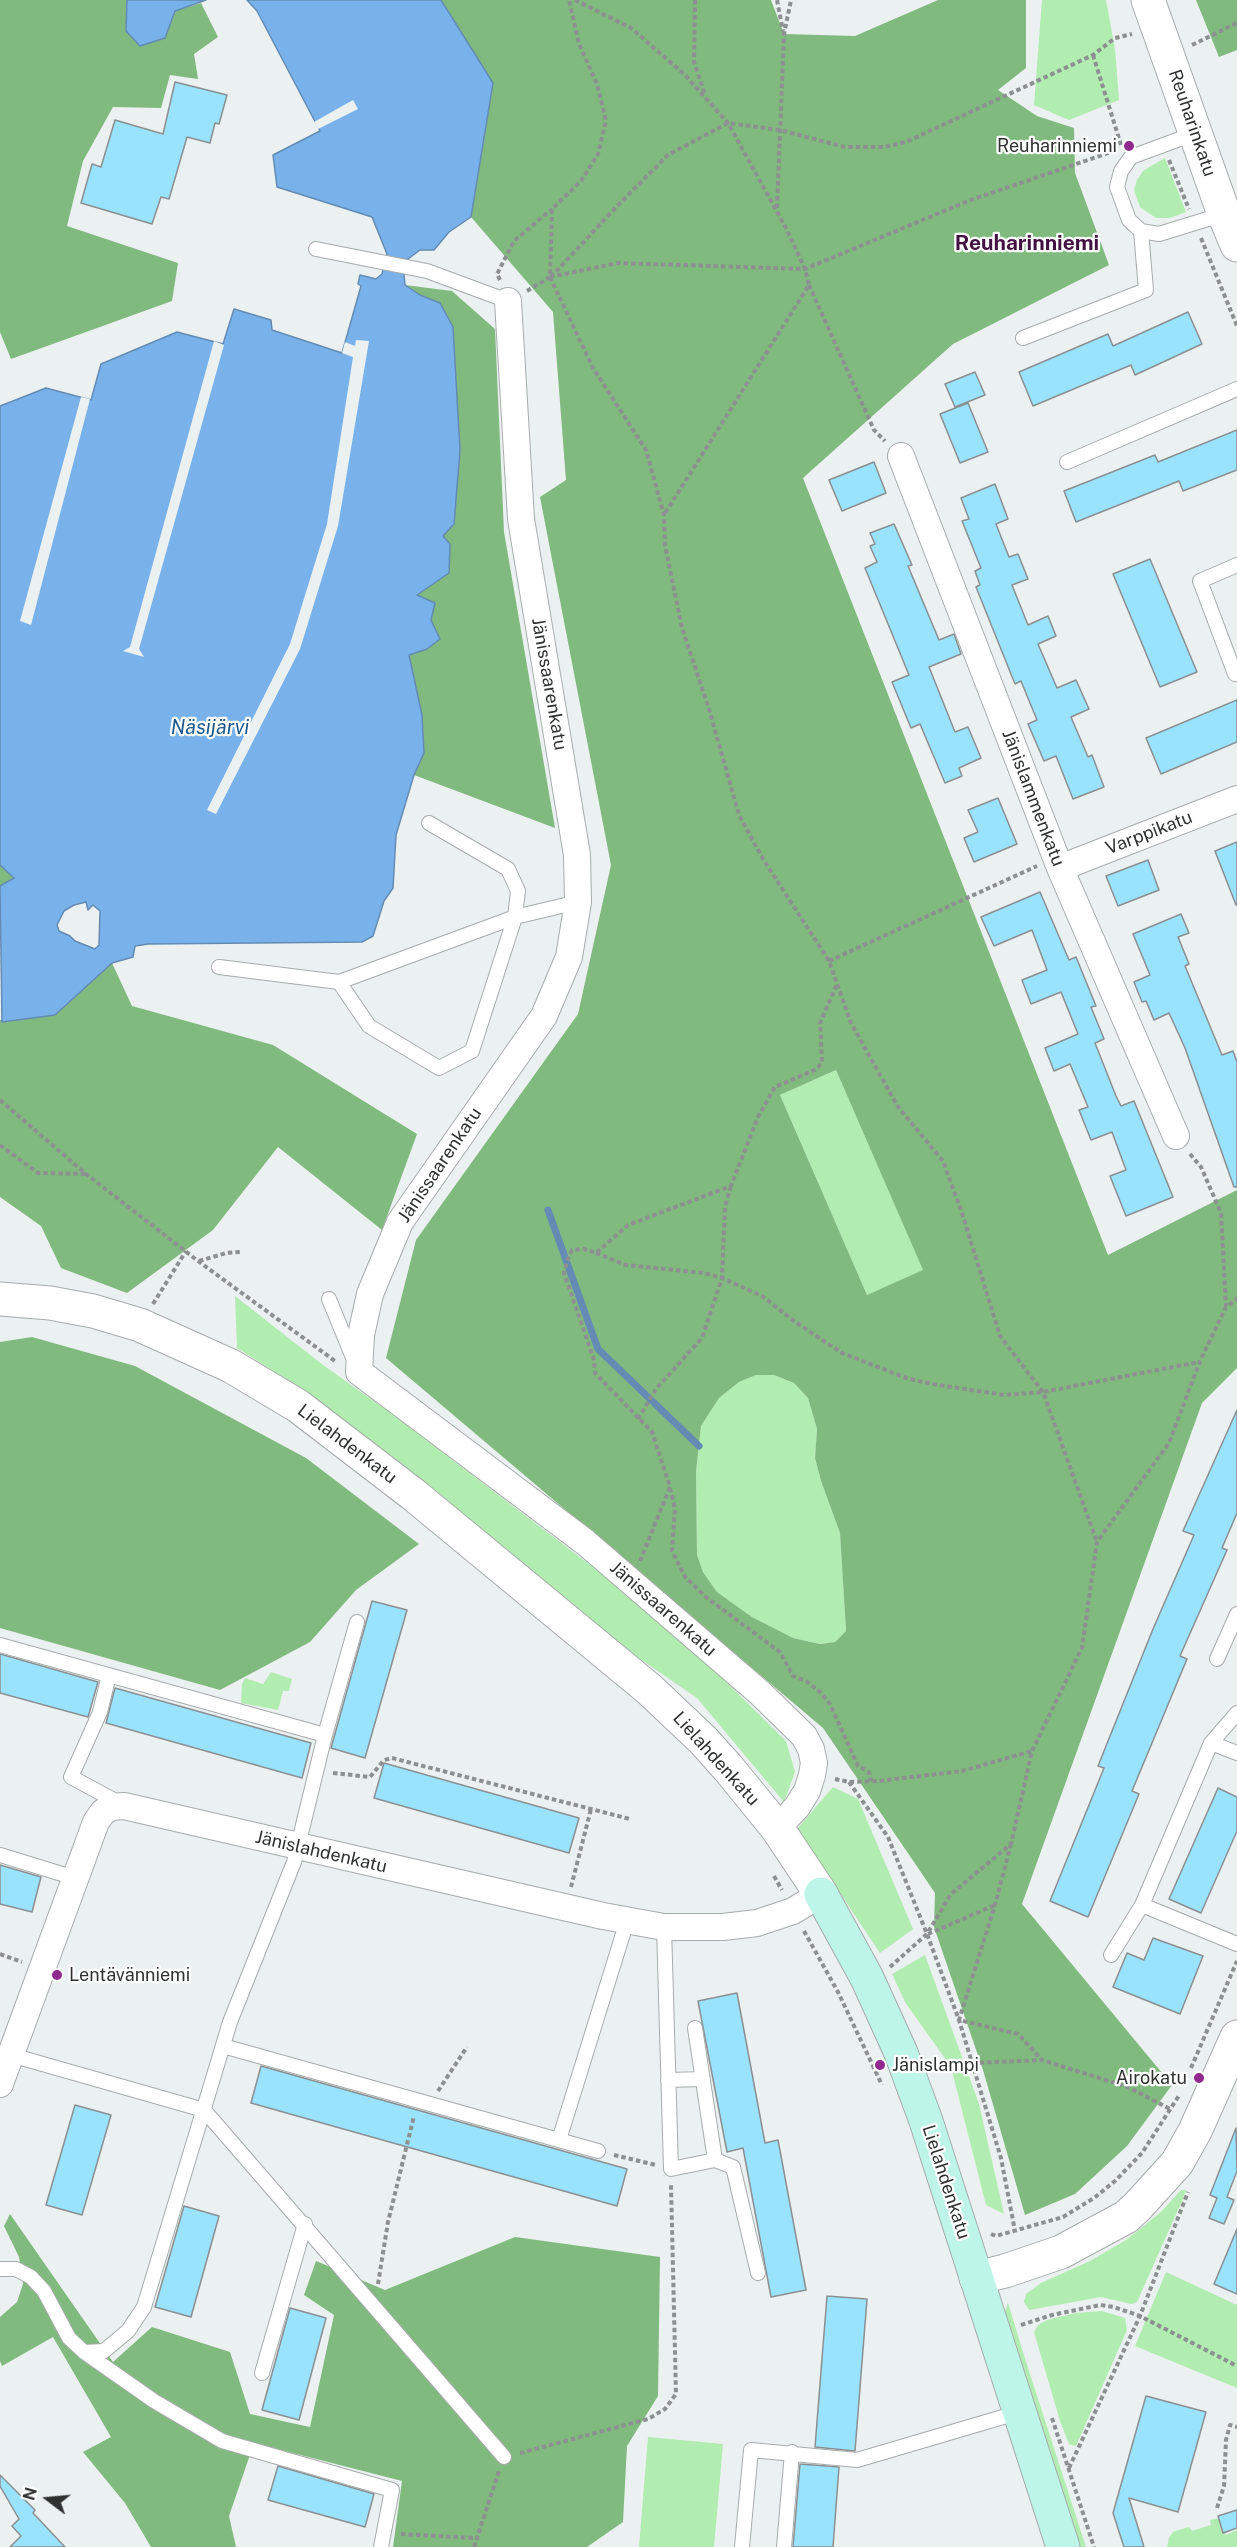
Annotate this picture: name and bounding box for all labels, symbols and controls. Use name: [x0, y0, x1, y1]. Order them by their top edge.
street label: Reuharinkatu: [1164, 67, 1220, 179]
place label: Reuharinniemi: [997, 135, 1117, 157]
marker: Reuharinniemi: [1122, 139, 1136, 153]
district label: Reuharinniemi: [955, 231, 1099, 257]
street label: Jänissaarenkatu: [527, 616, 571, 752]
water label: Näsijärvi: [171, 716, 249, 740]
street label: Jänislammenkatu: [997, 727, 1069, 869]
street label: Varppikatu: [1103, 807, 1195, 859]
street label: Jänissaarenkatu: [394, 1103, 486, 1227]
street label: Lielahdenkatu: [293, 1400, 401, 1488]
street label: Jänissaarenkatu: [605, 1557, 721, 1661]
street label: Lielahdenkatu: [668, 1708, 764, 1810]
street label: Jänislahdenkatu: [253, 1826, 389, 1878]
place label: Lentävänniemi: [69, 1964, 190, 1986]
marker: Lentävänniemi: [50, 1968, 64, 1982]
place label: Jänislampi: [892, 2054, 979, 2076]
marker: Jänislampi: [873, 2058, 887, 2072]
place label: Airokatu: [1116, 2067, 1187, 2089]
marker: Airokatu: [1192, 2071, 1206, 2085]
street label: Lielahdenkatu: [917, 2122, 975, 2242]
north arrow: [18, 2469, 78, 2529]
text: N: [19, 2485, 41, 2503]

